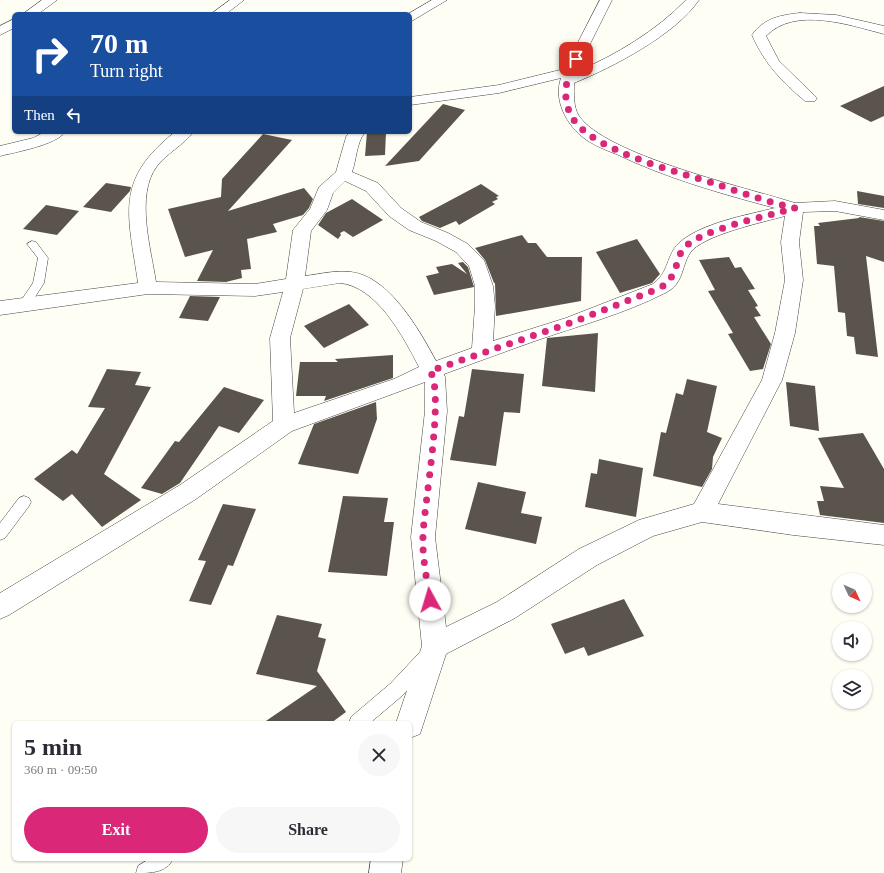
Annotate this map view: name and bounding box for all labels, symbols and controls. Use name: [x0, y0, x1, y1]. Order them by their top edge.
icon: right: [24, 28, 76, 80]
text: 70 m: [90, 28, 148, 59]
pin: [559, 42, 593, 76]
icon: arrive: [565, 48, 587, 70]
text: Turn right: [90, 61, 163, 81]
icon: left: [63, 104, 85, 126]
text: Then: [24, 107, 55, 123]
north arrow: [832, 573, 872, 613]
map controls: [832, 573, 872, 709]
position arrow: [409, 579, 451, 621]
button: sound: [832, 621, 872, 661]
button: layers: [832, 669, 872, 709]
text: 5 min: [24, 734, 82, 760]
button: close: [358, 734, 400, 776]
text: 360 m · 09:50: [24, 762, 97, 777]
button: Exit: [24, 807, 208, 853]
button: Share: [216, 807, 400, 853]

